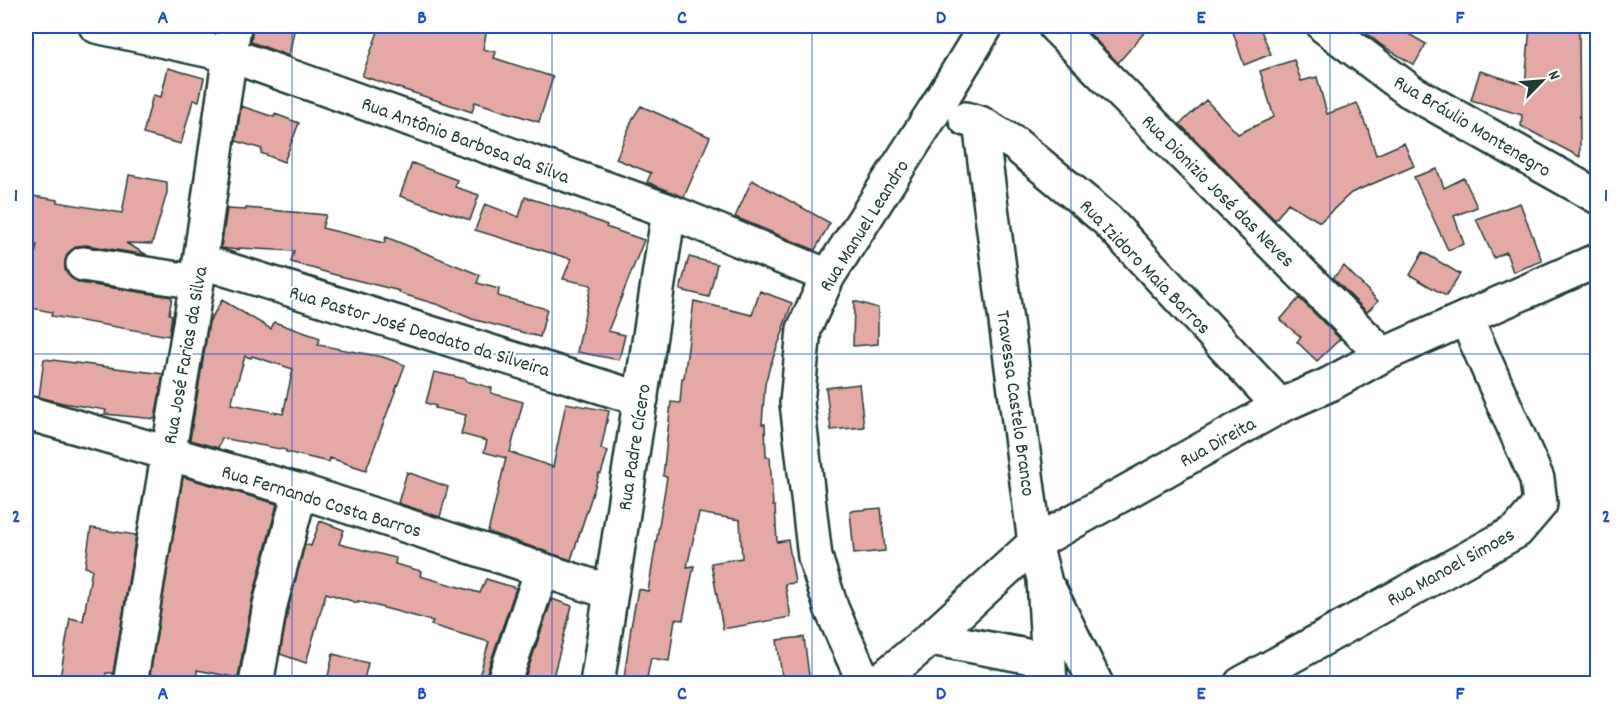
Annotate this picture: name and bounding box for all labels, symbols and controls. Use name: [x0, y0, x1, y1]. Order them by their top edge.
text: A: [158, 5, 169, 33]
text: B: [417, 5, 427, 33]
text: C: [677, 5, 687, 33]
text: D: [936, 5, 947, 33]
text: E: [1196, 5, 1206, 33]
text: F: [1456, 5, 1466, 33]
north arrow: [1512, 51, 1572, 111]
text: N: [1541, 67, 1565, 84]
street label: Rua Bráulio Montenegro: [1388, 70, 1555, 186]
street label: Rua Antônio Barbosa da Silva: [357, 91, 574, 193]
street label: Rua Dionizio José das Neves: [1134, 109, 1300, 275]
street label: Rua Manuel Leandro: [814, 155, 917, 298]
text: 1: [14, 183, 18, 211]
text: 1: [1604, 183, 1608, 211]
street label: Rua Izidoro Maia Barros: [1072, 194, 1216, 342]
street label: Rua José Farias da Silva: [158, 264, 216, 447]
street label: Rua Pastor José Deodato da Silveira: [285, 280, 553, 386]
street label: Travessa Castelo Branco: [987, 309, 1041, 498]
street label: Rua Padre Cícero: [612, 382, 660, 513]
street label: Rua Direita: [1175, 411, 1262, 476]
street label: Rua Fernando Costa Barros: [218, 459, 425, 547]
text: 2: [12, 504, 20, 532]
text: 2: [1602, 504, 1610, 532]
street label: Rua Manoel Simoes: [1383, 522, 1520, 615]
text: A: [158, 681, 169, 709]
text: B: [417, 681, 427, 709]
text: C: [677, 681, 687, 709]
text: D: [936, 681, 947, 709]
text: E: [1196, 681, 1206, 709]
text: F: [1456, 681, 1466, 709]

